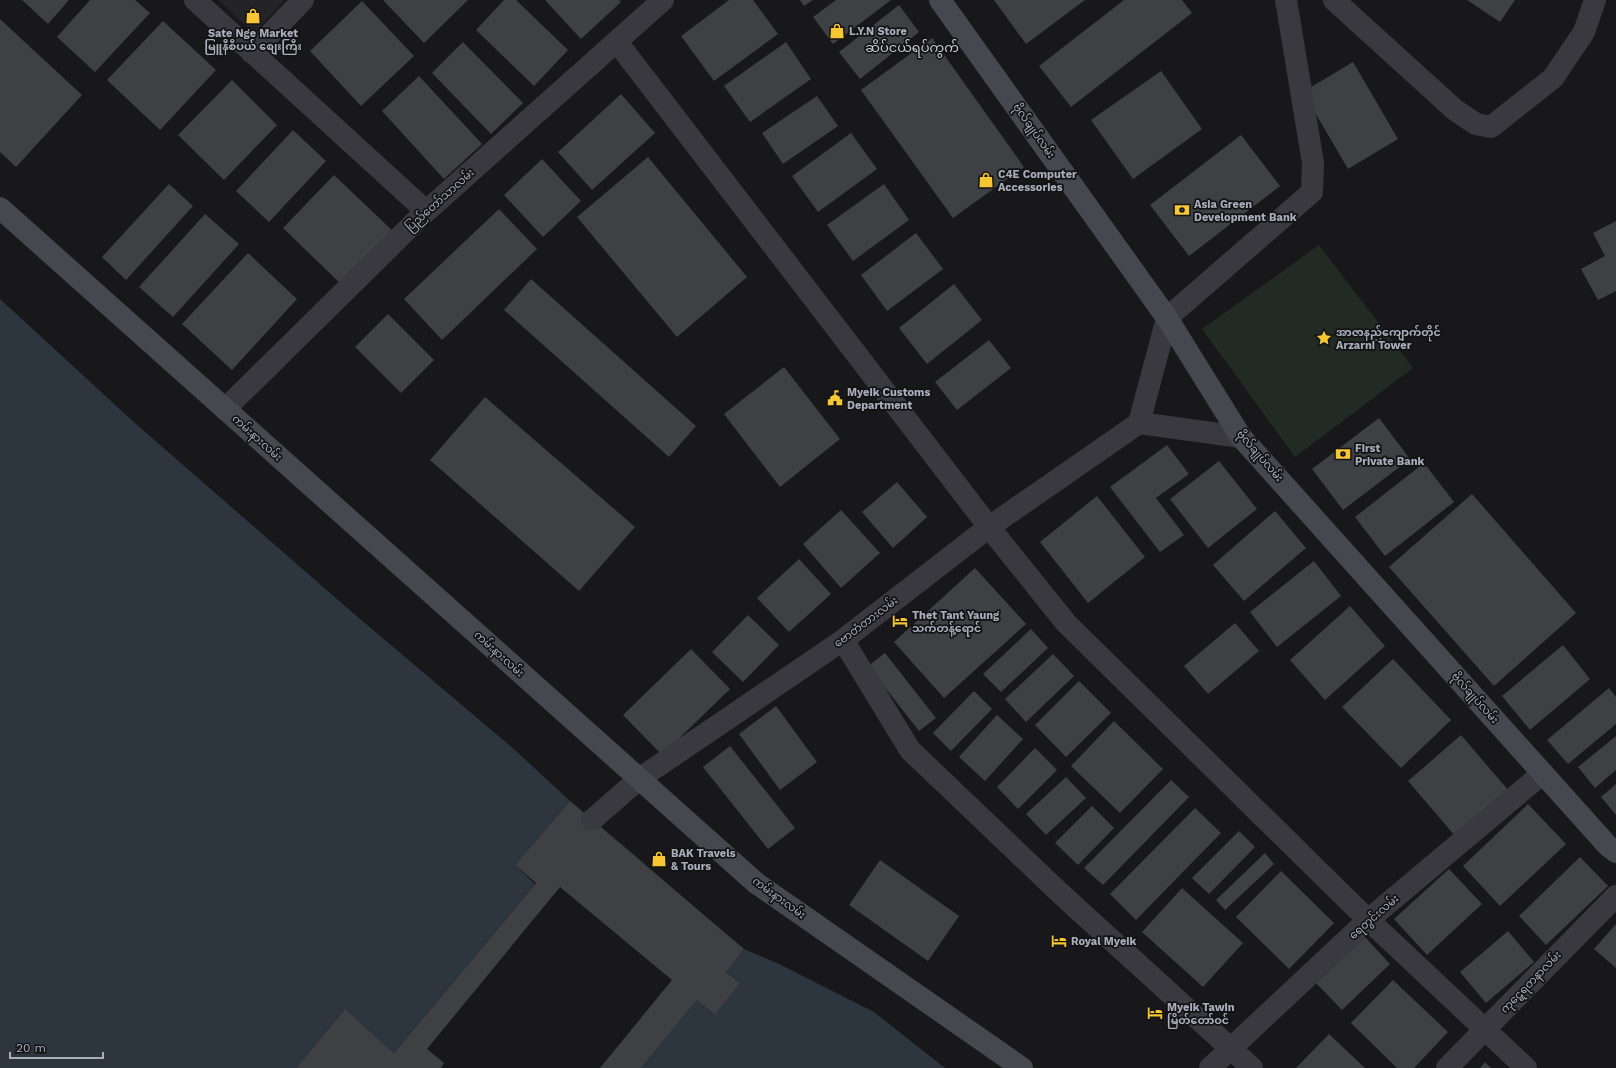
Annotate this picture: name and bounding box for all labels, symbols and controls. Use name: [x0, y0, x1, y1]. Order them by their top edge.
shop icon: Sate Nge Market မြူနီစီပယ် စျေးကြီး: [244, 7, 262, 25]
shop icon: L.Y.N Store: [828, 22, 846, 40]
place label: L.Y.N Store: [849, 25, 907, 38]
place label: Sate Nge Market မြူနီစီပယ် စျေးကြီး: [204, 27, 302, 55]
district label: ဆိပ်ငယ်ရပ်ကွက်: [865, 39, 959, 58]
street label: ဗိုလ်ချုပ်လမ်း: [1009, 100, 1059, 162]
street label: ပြည်တော်သာလမ်း: [403, 165, 478, 236]
place label: C4E Computer Accessories: [998, 168, 1077, 194]
shop icon: C4E Computer Accessories: [977, 171, 995, 189]
place label: Asia Green Development Bank: [1194, 198, 1297, 224]
bank icon: Asia Green Development Bank: [1173, 201, 1191, 219]
place label: အာဇာနည်ကျောက်တိုင် Arzarni Tower: [1336, 325, 1441, 352]
place icon: အာဇာနည်ကျောက်တိုင် Arzarni Tower: [1315, 329, 1333, 347]
place label: Myeik Customs Department: [847, 386, 930, 412]
public building icon: Myeik Customs Department: [826, 389, 844, 407]
street label: ကမ်းနားလမ်း: [228, 412, 285, 465]
street label: ဗိုလ်ချုပ်လမ်း: [1233, 427, 1287, 486]
place label: First Private Bank: [1355, 442, 1425, 468]
bank icon: First Private Bank: [1334, 445, 1352, 463]
street label: ဗောတံတားလမ်း: [831, 593, 901, 650]
place label: Thet Tant Yaung သက်တန့်ရောင်: [912, 609, 1000, 637]
hotel icon: Thet Tant Yaung သက်တန့်ရောင်: [891, 612, 909, 630]
street label: ကမ်းနားလမ်း: [470, 628, 527, 681]
street label: ဗိုလ်ချုပ်လမ်း: [1447, 669, 1502, 728]
place label: BAK Travels & Tours: [671, 847, 736, 873]
shop icon: BAK Travels & Tours: [650, 850, 668, 868]
street label: ကမ်းနားလမ်း: [749, 874, 809, 923]
street label: ရေတွင်းလမ်း: [1346, 891, 1403, 944]
hotel icon: Royal Myeik: [1050, 932, 1068, 950]
place label: Royal Myeik: [1071, 935, 1136, 948]
street label: ကုဋေရတနာလမ်း: [1497, 947, 1565, 1017]
place label: Myeik Tawin မြိတ်တော်ဝင်: [1167, 1001, 1235, 1029]
hotel icon: Myeik Tawin မြိတ်တော်ဝင်: [1146, 1004, 1164, 1022]
scale bar: [10, 1034, 103, 1060]
text: 20 m: [16, 1041, 46, 1055]

